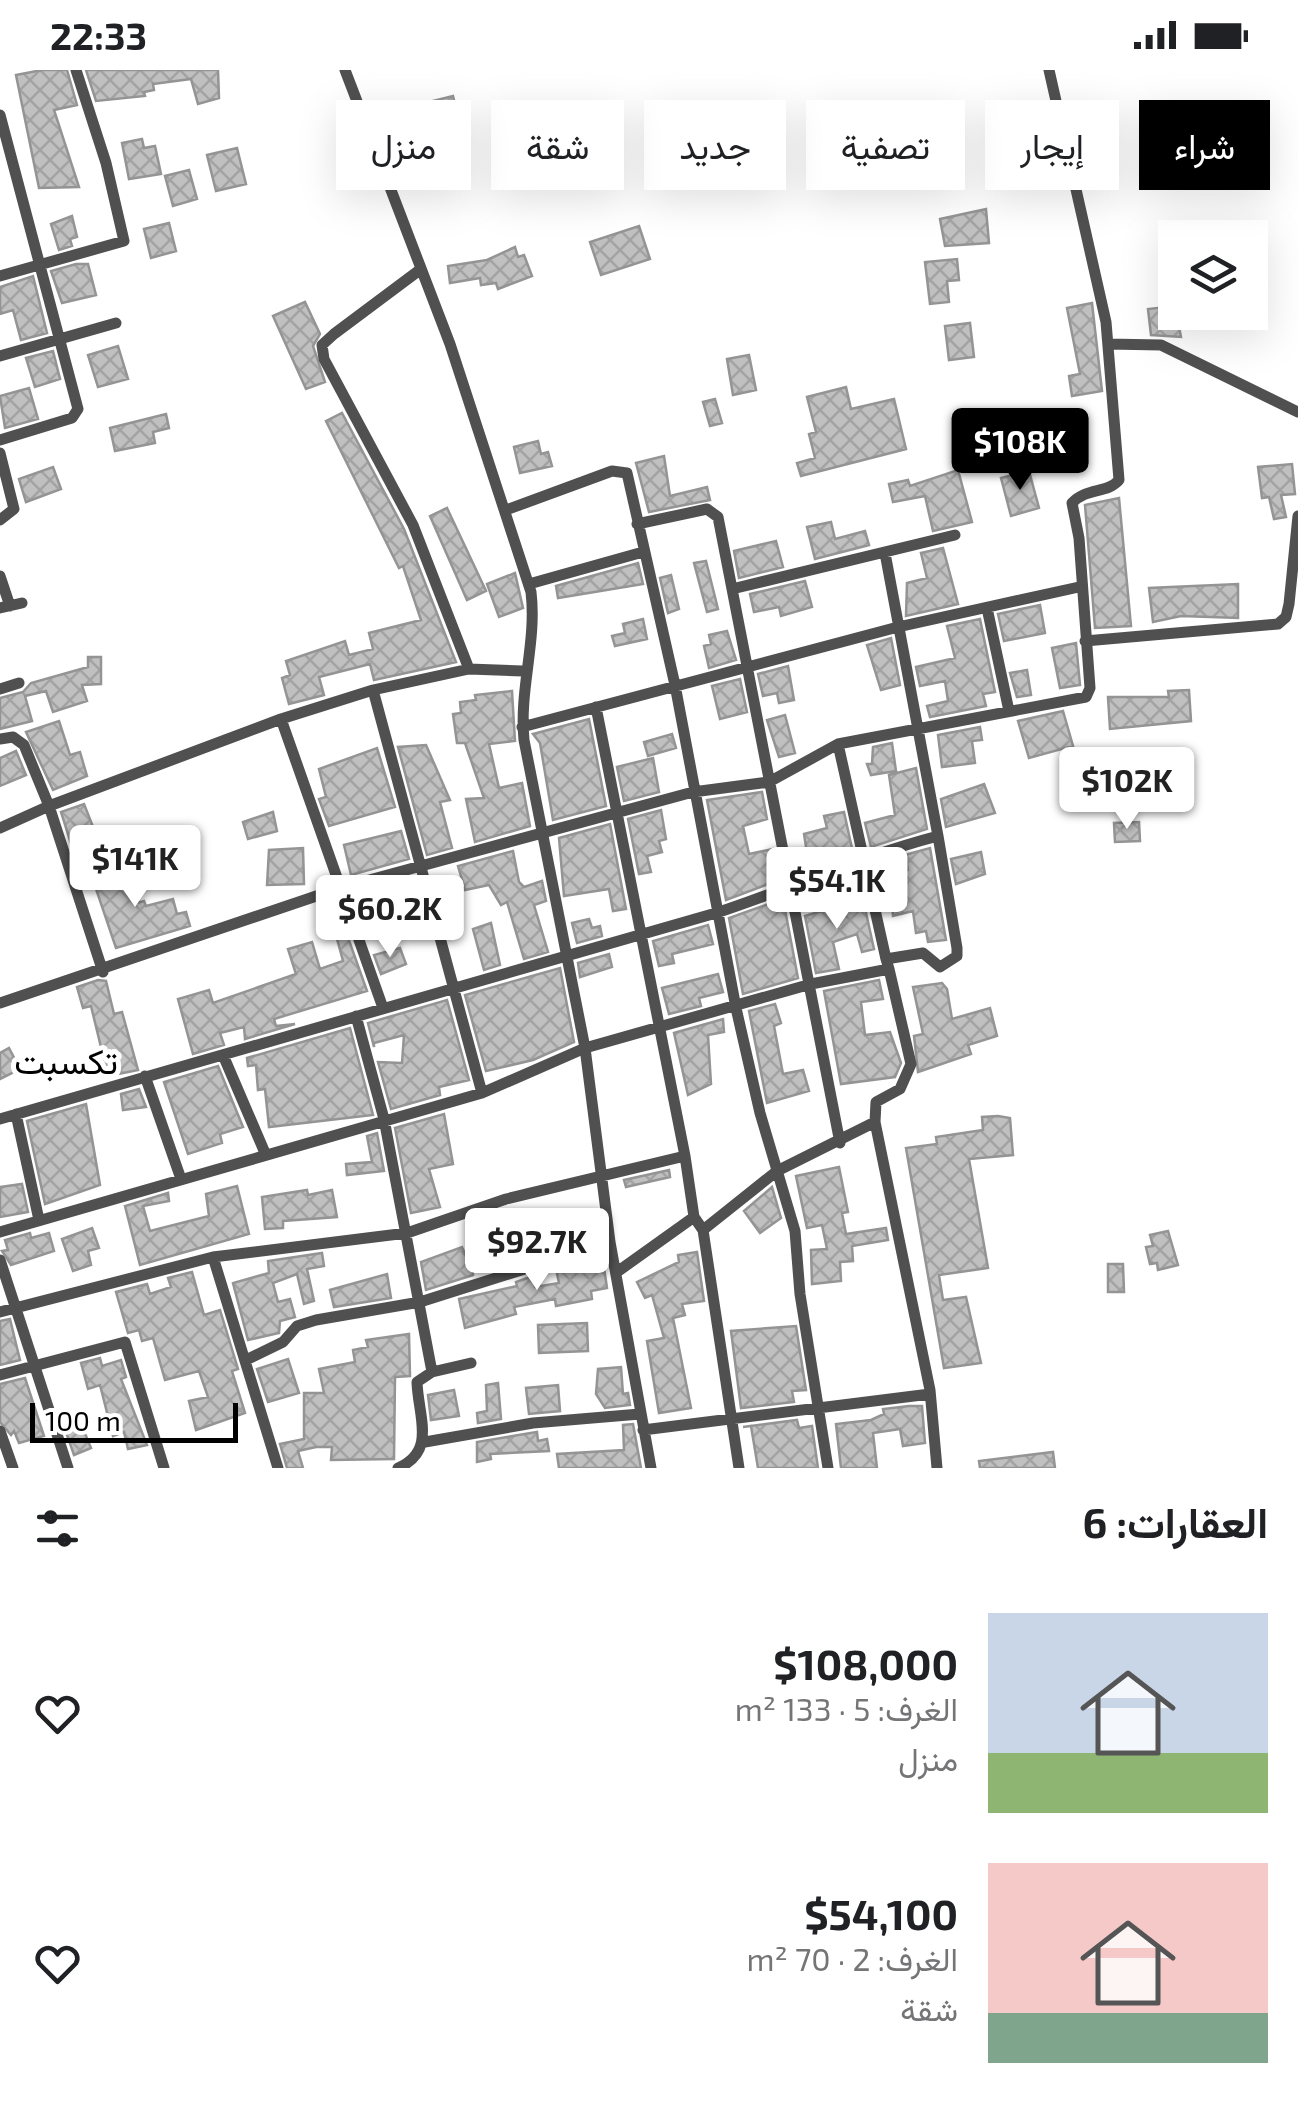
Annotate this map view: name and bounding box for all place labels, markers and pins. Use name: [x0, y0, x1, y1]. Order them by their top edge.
pin: $108K: [950, 408, 1090, 493]
pin: $102K: [1057, 747, 1197, 832]
pin: $141K: [65, 825, 205, 910]
pin: $54.1K: [756, 847, 918, 932]
pin: $60.2K: [309, 875, 471, 960]
pin: $92.7K: [456, 1208, 618, 1293]

